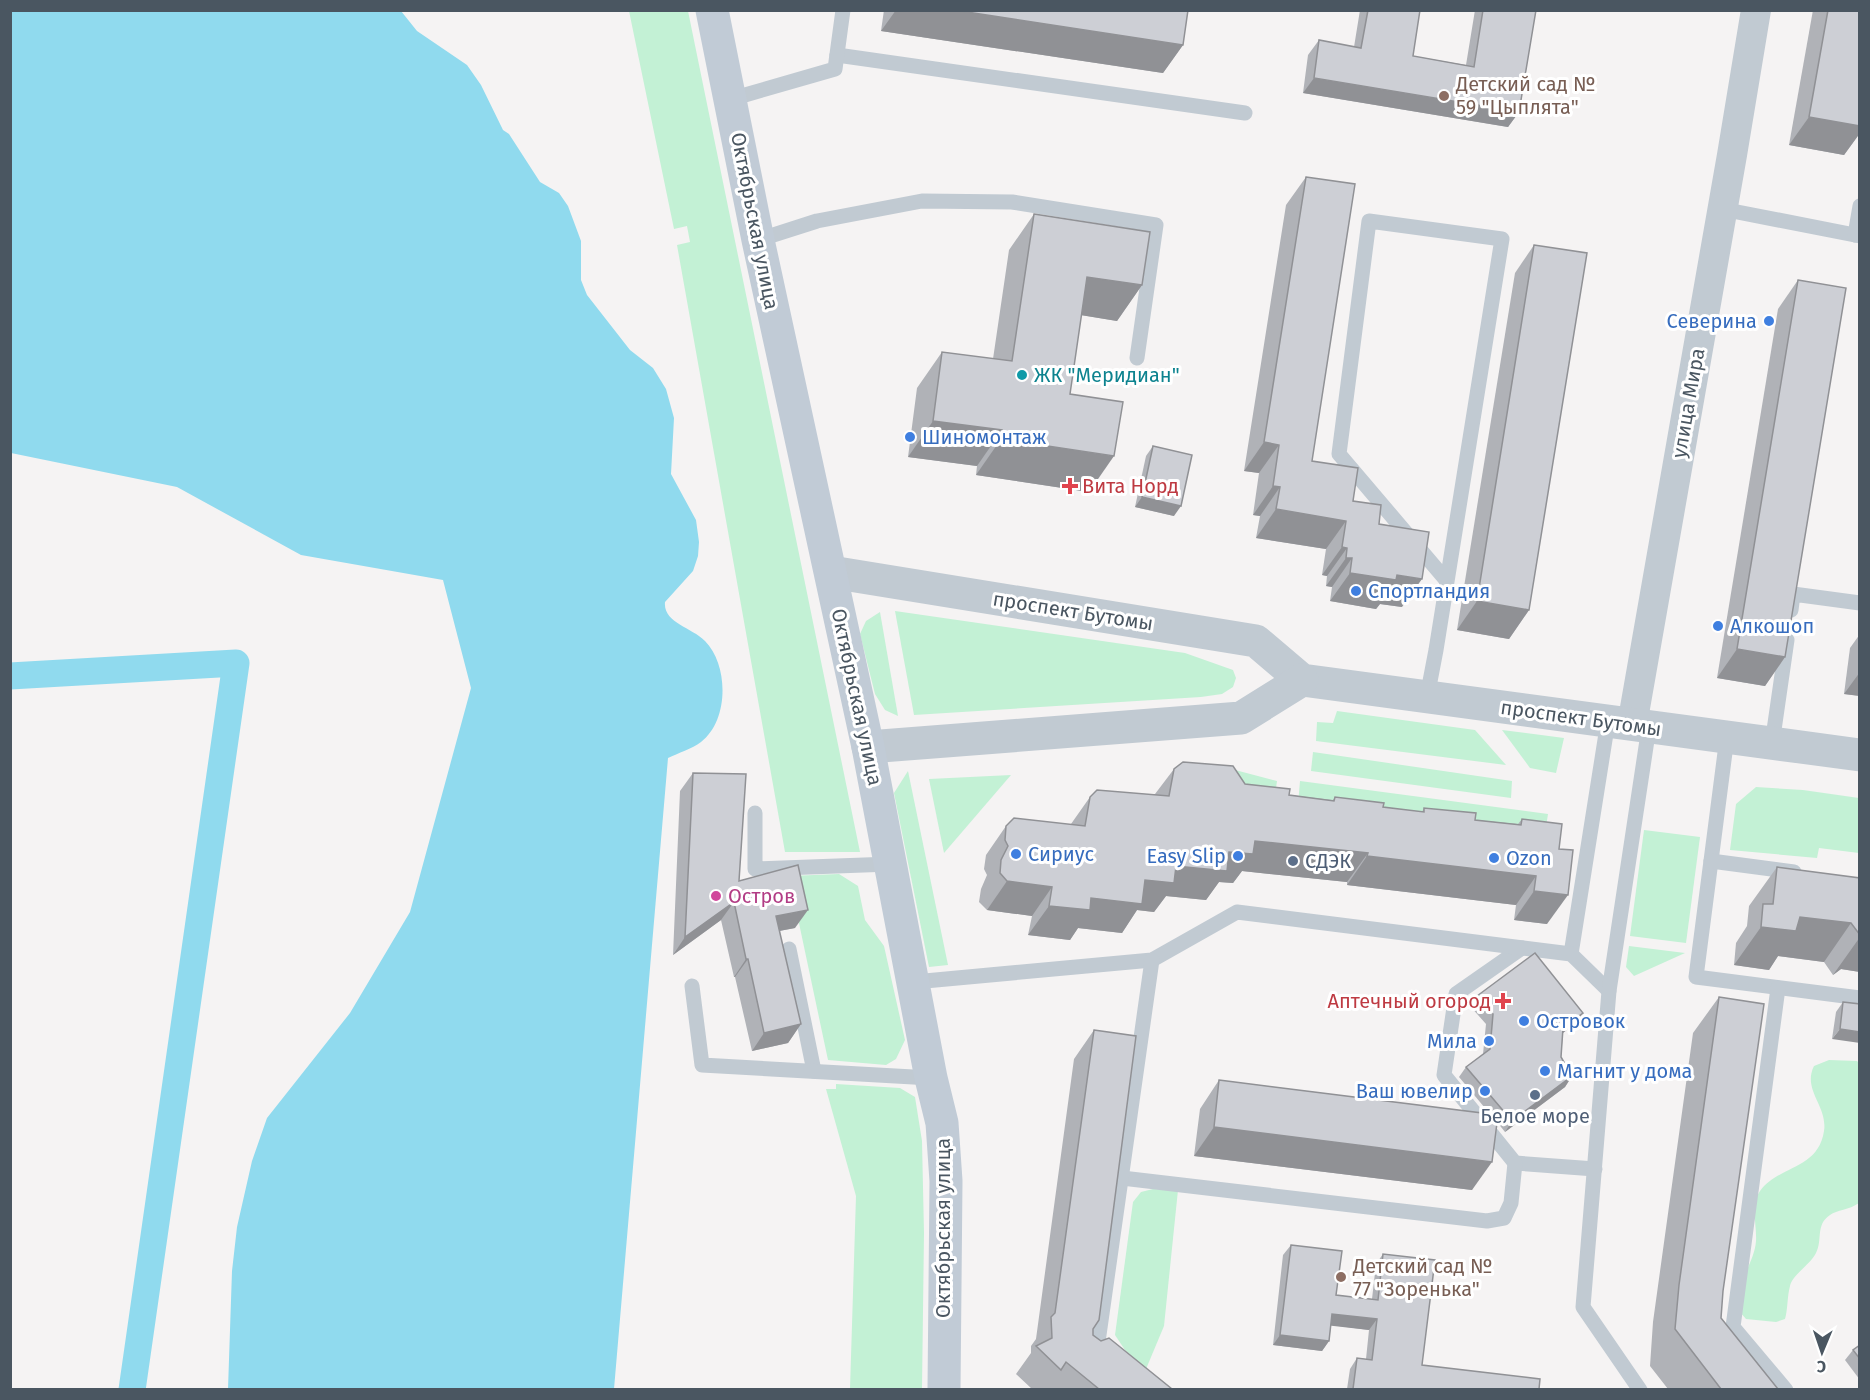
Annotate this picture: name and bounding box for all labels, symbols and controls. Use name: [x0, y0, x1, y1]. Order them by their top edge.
place label: Детский сад № 59 "Цыплята": [1455, 72, 1596, 119]
marker: Детский сад № 59 "Цыплята": [1437, 89, 1451, 103]
street label: Октябрьская улица: [726, 130, 784, 312]
place label: Северина: [1667, 309, 1757, 333]
marker: Северина: [1762, 314, 1776, 328]
street label: улица Мира: [1667, 346, 1709, 460]
place label: ЖК "Меридиан": [1034, 363, 1180, 387]
marker: ЖК "Меридиан": [1015, 368, 1029, 382]
place label: Шиномонтаж: [922, 425, 1046, 449]
marker: Шиномонтаж: [903, 430, 917, 444]
place label: Вита Норд: [1082, 474, 1179, 498]
marker: Вита Норд: [1063, 479, 1077, 493]
place label: Спортландия: [1368, 579, 1490, 603]
marker: Спортландия: [1349, 584, 1363, 598]
street label: проспект Бутомы: [991, 586, 1155, 636]
street label: Октябрьская улица: [827, 606, 887, 788]
place label: Алкошоп: [1730, 614, 1814, 638]
marker: Алкошоп: [1711, 619, 1725, 633]
street label: проспект Бутомы: [1499, 695, 1663, 741]
place label: Сириус: [1028, 842, 1094, 866]
place label: Easy Slip: [1146, 844, 1226, 868]
place label: Ozon: [1506, 846, 1552, 870]
marker: Сириус: [1009, 847, 1023, 861]
marker: Easy Slip: [1231, 849, 1245, 863]
place label: СДЭК: [1305, 849, 1351, 873]
marker: Ozon: [1487, 851, 1501, 865]
marker: СДЭК: [1286, 854, 1300, 868]
place label: Остров: [728, 884, 795, 908]
marker: Остров: [709, 889, 723, 903]
place label: Аптечный огород: [1327, 989, 1491, 1013]
marker: Аптечный огород: [1496, 994, 1510, 1008]
place label: Островок: [1536, 1009, 1626, 1033]
marker: Островок: [1517, 1014, 1531, 1028]
place label: Мила: [1427, 1029, 1477, 1053]
marker: Мила: [1482, 1034, 1496, 1048]
place label: Магнит у дома: [1557, 1059, 1692, 1083]
marker: Магнит у дома: [1538, 1064, 1552, 1078]
place label: Ваш ювелир: [1356, 1079, 1473, 1103]
marker: Ваш ювелир: [1478, 1084, 1492, 1098]
marker: Белое море: [1528, 1088, 1542, 1102]
place label: Белое море: [1480, 1104, 1590, 1128]
street label: Октябрьская улица: [931, 1138, 955, 1318]
place label: Детский сад № 77 "Зоренька": [1352, 1254, 1493, 1301]
marker: Детский сад № 77 "Зоренька": [1334, 1270, 1348, 1284]
north arrow: [1792, 1322, 1852, 1382]
text: С: [1816, 1357, 1826, 1376]

